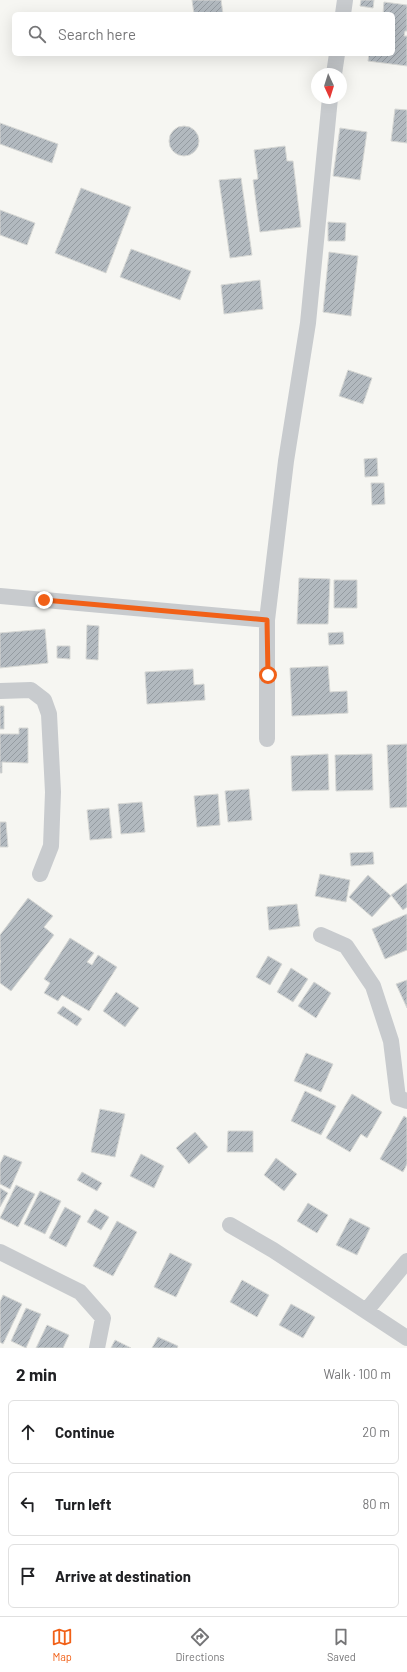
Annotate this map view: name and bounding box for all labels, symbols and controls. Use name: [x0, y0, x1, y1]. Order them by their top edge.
search box: [12, 12, 395, 56]
icon: search: [26, 23, 48, 45]
text: Search here: [58, 25, 136, 43]
north arrow: [311, 68, 347, 104]
route end: [35, 591, 53, 609]
route start: [259, 666, 277, 684]
text: 2 min: [16, 1364, 57, 1384]
text: Walk · 100 m: [324, 1366, 391, 1382]
icon: ahead: [17, 1421, 39, 1443]
text: Continue: [55, 1423, 115, 1441]
text: 20 m: [362, 1424, 390, 1440]
icon: left: [17, 1493, 39, 1515]
text: Turn left: [55, 1495, 111, 1513]
text: 80 m: [363, 1496, 390, 1512]
icon: arrive: [17, 1565, 39, 1587]
text: Arrive at destination: [55, 1567, 191, 1585]
tab: Map: [51, 1626, 73, 1663]
tab: Directions: [175, 1626, 225, 1663]
tab: Saved: [327, 1626, 356, 1663]

